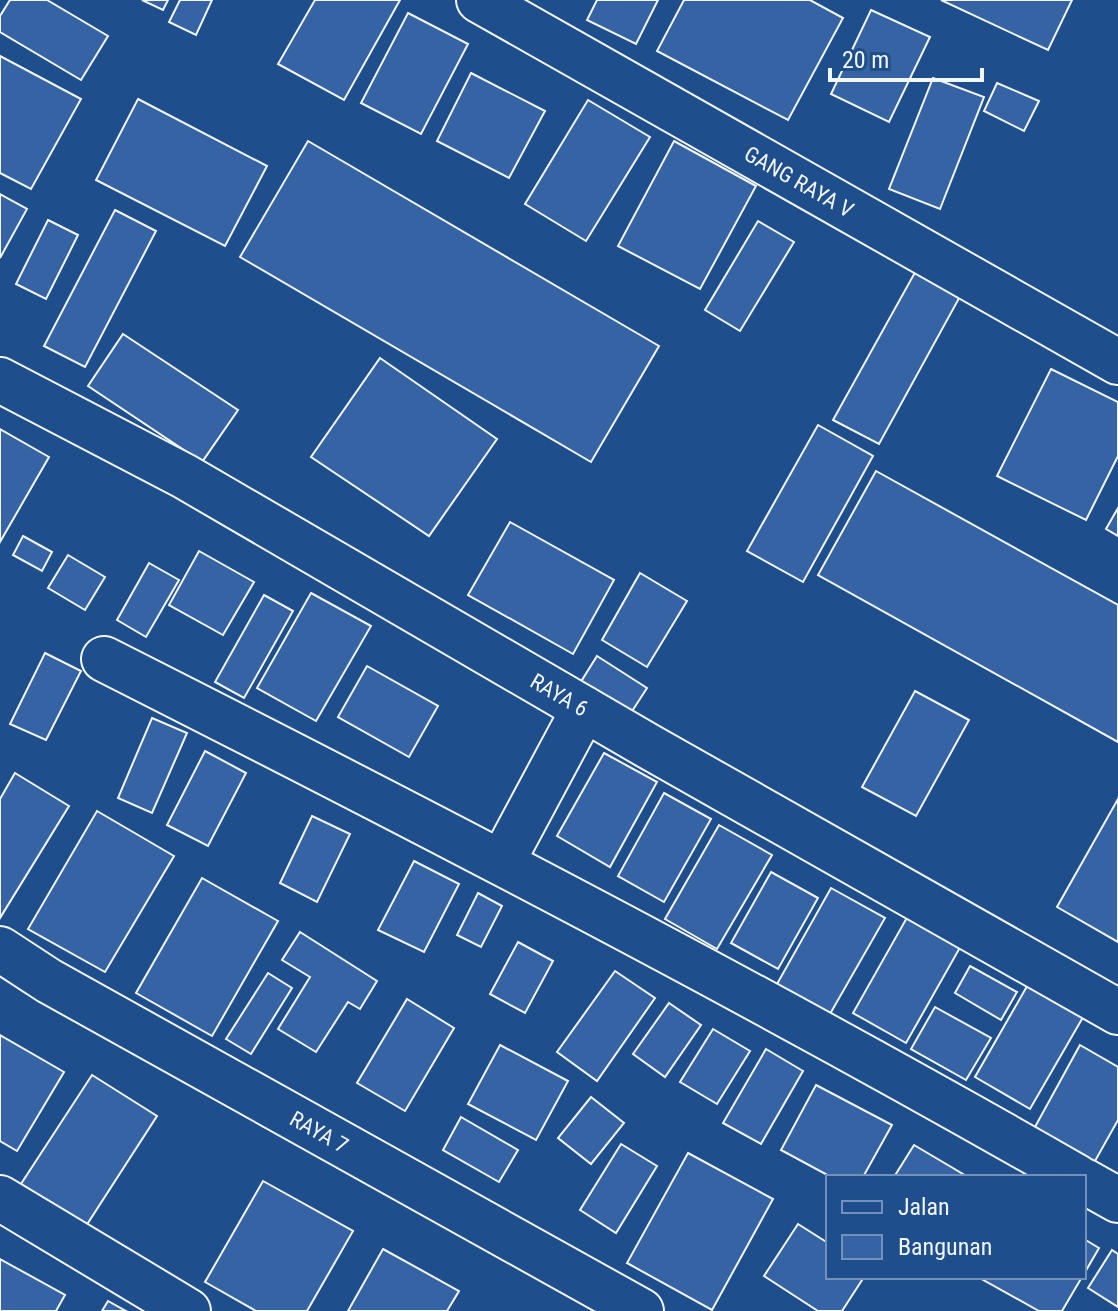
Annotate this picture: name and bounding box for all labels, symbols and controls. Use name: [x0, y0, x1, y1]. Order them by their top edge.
scale bar: [830, 32, 982, 82]
text: 20 m: [842, 46, 889, 74]
street label: GANG RAYA V: [740, 141, 858, 223]
street label: RAYA 6: [526, 668, 593, 721]
street label: RAYA 7: [286, 1106, 352, 1158]
legend: [826, 1175, 1086, 1279]
text: Jalan: [898, 1193, 950, 1221]
text: Bangunan: [898, 1233, 992, 1261]

